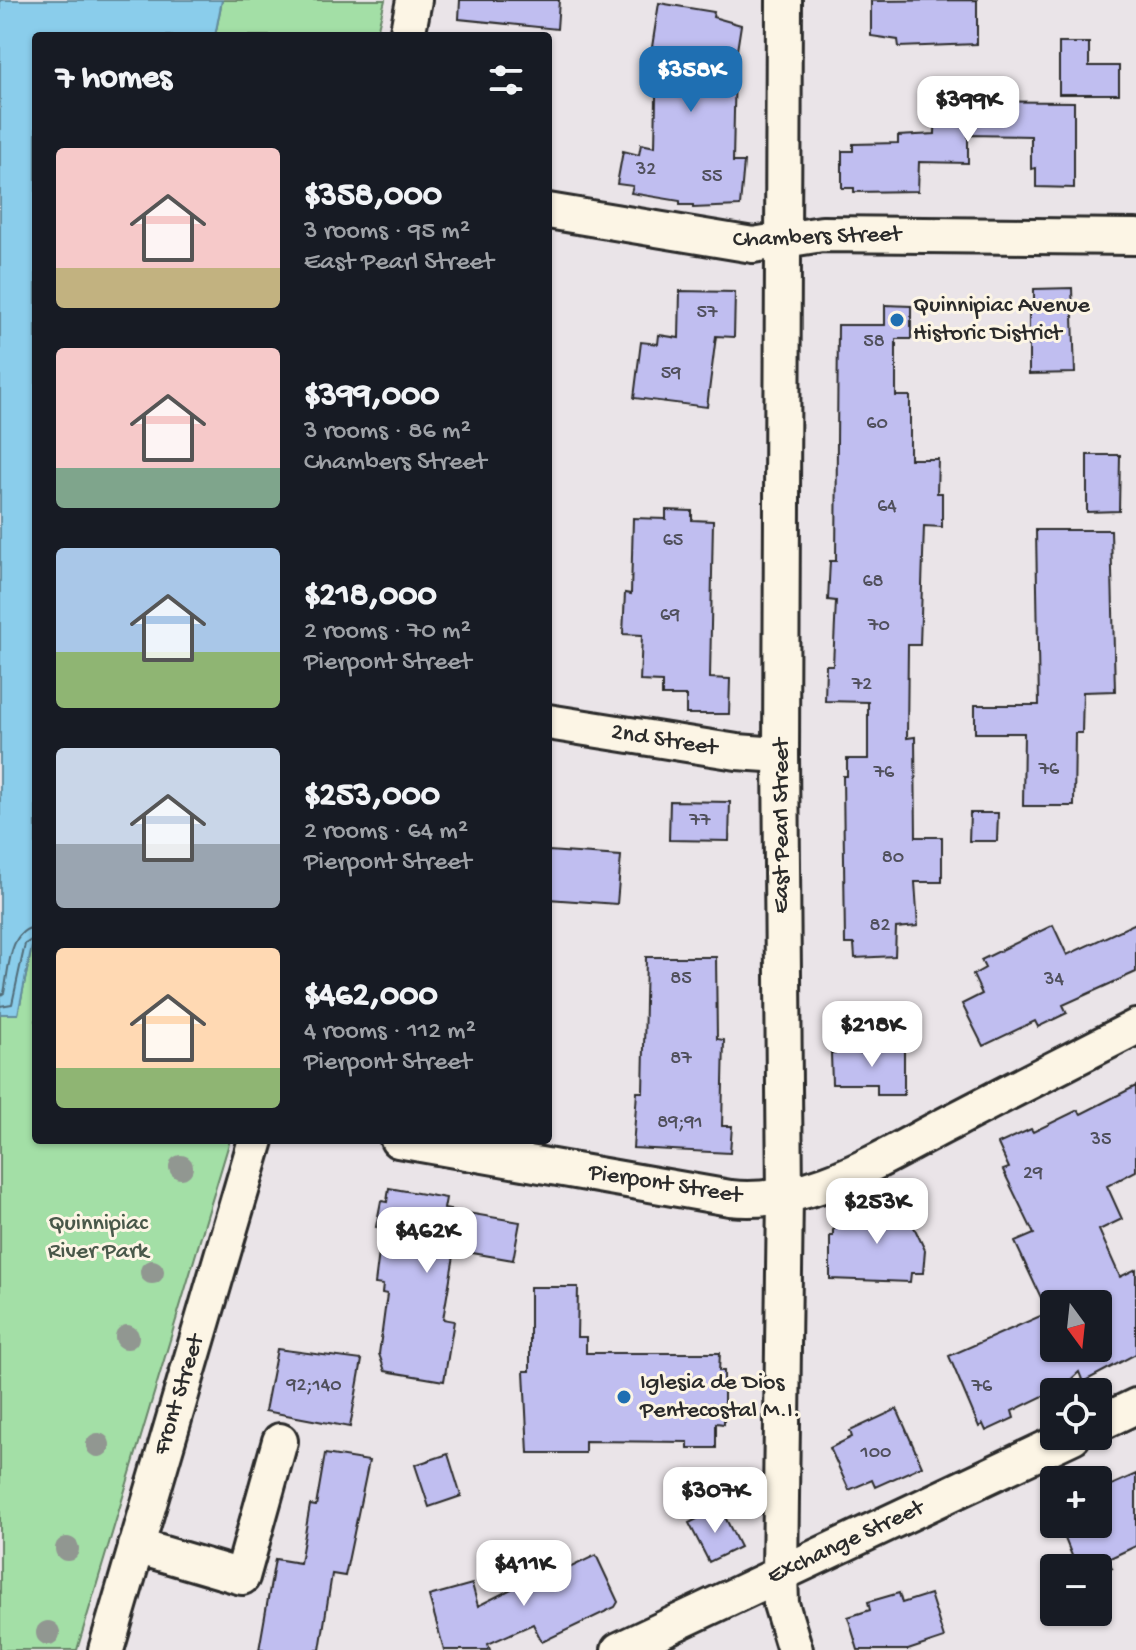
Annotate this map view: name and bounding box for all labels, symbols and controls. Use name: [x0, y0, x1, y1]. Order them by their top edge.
pin: $358K: [635, 46, 747, 114]
text: $358K: [657, 56, 725, 87]
icon: filters: [484, 58, 528, 102]
text: 7 homes: [56, 60, 172, 100]
pin: $399K: [912, 76, 1024, 144]
text: $399K: [935, 86, 1001, 117]
house number: 32: [635, 159, 656, 182]
house number: 55: [701, 166, 723, 189]
text: $358,000: [304, 177, 442, 217]
icon: home: [120, 180, 216, 276]
text: 3 rooms · 95 m²: [304, 217, 470, 248]
street label: Chambers Street: [732, 220, 904, 255]
text: East Pearl Street: [304, 248, 494, 279]
place label: Quinnipiac Avenue Historic District: [913, 292, 1091, 349]
house number: 57: [697, 302, 718, 325]
marker: Quinnipiac Avenue Historic District: [888, 311, 906, 329]
house number: 58: [863, 331, 885, 354]
house number: 59: [661, 363, 681, 386]
text: $399,000: [304, 377, 440, 417]
icon: home: [120, 380, 216, 476]
house number: 60: [866, 413, 888, 436]
text: 3 rooms · 86 m²: [304, 417, 471, 448]
text: Chambers Street: [304, 448, 486, 479]
house number: 64: [877, 496, 897, 519]
house number: 65: [663, 530, 683, 553]
house number: 68: [862, 571, 884, 594]
text: $218,000: [304, 577, 437, 617]
icon: home: [120, 580, 216, 676]
house number: 69: [660, 605, 680, 628]
house number: 70: [867, 615, 890, 638]
text: 2 rooms · 70 m²: [304, 617, 471, 648]
text: Pierpont Street: [304, 648, 471, 679]
house number: 72: [851, 674, 872, 697]
street label: 2nd Street: [609, 718, 721, 764]
street label: East Pearl Street: [768, 736, 797, 914]
house number: 76: [1038, 759, 1060, 782]
house number: 76: [873, 762, 895, 785]
text: $253,000: [304, 777, 440, 817]
icon: home: [120, 780, 216, 876]
house number: 77: [689, 810, 711, 833]
text: 2 rooms · 64 m²: [304, 817, 468, 848]
house number: 80: [882, 847, 904, 870]
text: Pierpont Street: [304, 848, 471, 879]
house number: 82: [870, 915, 891, 938]
house number: 85: [670, 968, 692, 991]
house number: 34: [1043, 969, 1064, 992]
text: $462,000: [304, 977, 438, 1017]
icon: home: [120, 980, 216, 1076]
pin: $218K: [816, 1001, 928, 1069]
text: $218K: [840, 1011, 904, 1042]
text: 4 rooms · 112 m²: [304, 1017, 476, 1048]
text: Pierpont Street: [304, 1048, 471, 1079]
house number: 87: [670, 1048, 692, 1071]
house number: 89;91: [657, 1112, 703, 1135]
house number: 35: [1090, 1129, 1111, 1152]
street label: Pierpont Street: [585, 1158, 746, 1212]
house number: 29: [1023, 1163, 1043, 1186]
pin: $253K: [821, 1178, 933, 1246]
text: $253K: [844, 1188, 910, 1219]
pin: $462K: [371, 1207, 483, 1275]
park label: Quinnipiac River Park: [48, 1210, 151, 1267]
text: $462K: [395, 1217, 459, 1248]
north arrow: [1040, 1290, 1112, 1362]
map controls: [1040, 1290, 1112, 1626]
street label: Front Street: [148, 1329, 213, 1460]
place label: Iglesia de Dios Pentecostal M.I.: [639, 1369, 800, 1426]
house number: 92;140: [286, 1375, 342, 1398]
house number: 76: [971, 1376, 993, 1399]
button: locate: [1040, 1378, 1112, 1450]
marker: Iglesia de Dios Pentecostal M.I.: [615, 1388, 633, 1406]
house number: 100: [860, 1442, 891, 1465]
button: +: [1040, 1466, 1112, 1538]
pin: $307K: [659, 1467, 771, 1535]
text: $307K: [681, 1477, 749, 1508]
street label: Exchange Street: [763, 1493, 931, 1592]
pin: $411K: [468, 1540, 580, 1608]
text: $411K: [494, 1550, 554, 1581]
button: −: [1040, 1554, 1112, 1626]

